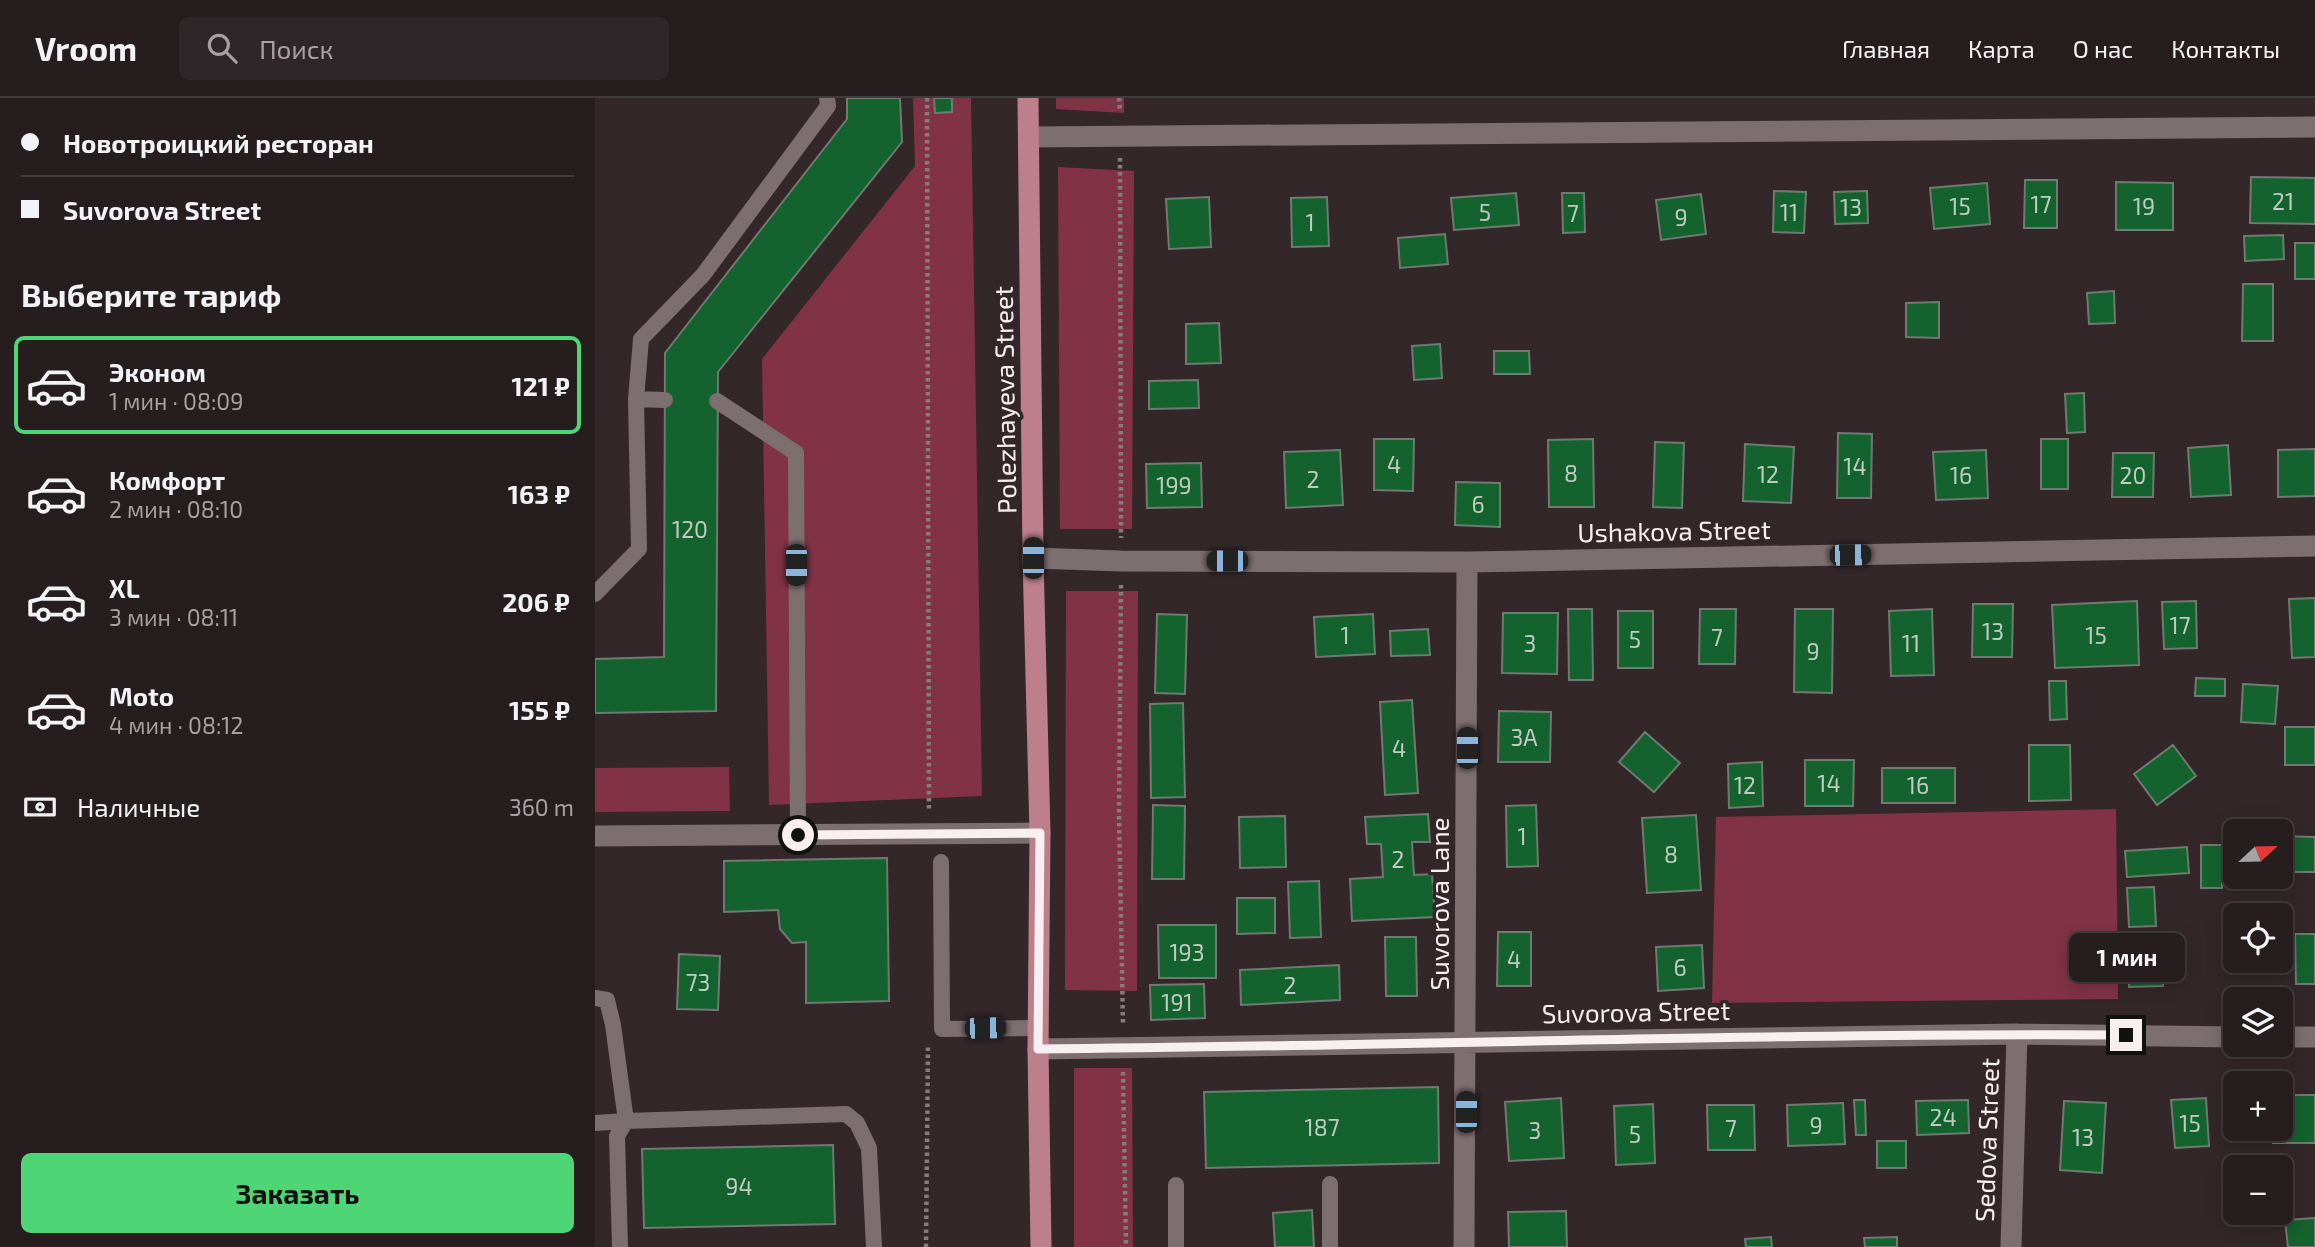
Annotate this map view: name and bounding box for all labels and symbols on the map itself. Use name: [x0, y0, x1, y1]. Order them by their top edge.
house number: 21: [2272, 187, 2294, 215]
house number: 17: [2031, 190, 2052, 218]
house number: 15: [1949, 192, 1971, 220]
house number: 19: [2133, 192, 2155, 220]
house number: 13: [1840, 193, 1862, 221]
house number: 5: [1479, 198, 1491, 226]
house number: 11: [1780, 198, 1798, 226]
house number: 7: [1567, 199, 1579, 227]
house number: 9: [1674, 203, 1688, 231]
house number: 1: [1305, 208, 1315, 236]
street label: Polezhayeva Street: [987, 286, 1021, 514]
house number: 4: [1387, 450, 1401, 478]
house number: 14: [1843, 452, 1867, 480]
house number: 8: [1564, 459, 1578, 487]
house number: 12: [1757, 460, 1779, 488]
house number: 16: [1950, 461, 1972, 489]
house number: 20: [2120, 461, 2146, 489]
house number: 2: [1307, 465, 1319, 493]
house number: 199: [1156, 471, 1192, 499]
house number: 6: [1471, 490, 1485, 518]
street label: Ushakova Street: [1577, 513, 1771, 547]
house number: 120: [672, 515, 708, 543]
car: [1023, 537, 1044, 579]
car: [786, 544, 807, 586]
car: [1829, 544, 1872, 566]
car: [1207, 551, 1249, 572]
house number: 17: [2170, 611, 2191, 639]
house number: 13: [1982, 617, 2004, 645]
house number: 1: [1340, 621, 1350, 649]
house number: 15: [2085, 621, 2107, 649]
house number: 7: [1711, 623, 1723, 651]
house number: 5: [1629, 625, 1641, 653]
house number: 3: [1524, 629, 1536, 657]
house number: 11: [1902, 629, 1920, 657]
house number: 9: [1806, 637, 1820, 665]
house number: 3А: [1510, 723, 1538, 751]
car: [1457, 727, 1478, 769]
house number: 4: [1392, 734, 1406, 762]
house number: 14: [1817, 769, 1841, 797]
house number: 12: [1734, 771, 1756, 799]
house number: 16: [1907, 771, 1929, 799]
street label: Suvorova Lane: [1423, 818, 1454, 990]
route start: [782, 819, 814, 851]
north arrow: [2223, 819, 2293, 889]
house number: 1: [1517, 822, 1527, 850]
house number: 8: [1664, 840, 1678, 868]
house number: 2: [1392, 845, 1404, 873]
callout: 1 мин: [2068, 934, 2184, 982]
house number: 193: [1169, 938, 1205, 966]
house number: 4: [1507, 945, 1521, 973]
house number: 6: [1673, 953, 1687, 981]
house number: 73: [686, 968, 710, 996]
house number: 2: [1284, 971, 1296, 999]
house number: 191: [1161, 988, 1193, 1016]
street label: Suvorova Street: [1542, 994, 1731, 1028]
car: [964, 1017, 1007, 1039]
route end: [2110, 1019, 2142, 1051]
street label: Sedova Street: [1968, 1057, 2004, 1223]
car: [1456, 1091, 1477, 1133]
house number: 24: [1929, 1103, 1957, 1131]
house number: 15: [2179, 1109, 2201, 1137]
house number: 9: [1809, 1111, 1823, 1139]
house number: 187: [1305, 1113, 1340, 1141]
house number: 7: [1725, 1114, 1737, 1142]
house number: 3: [1529, 1116, 1541, 1144]
house number: 5: [1629, 1120, 1641, 1148]
house number: 13: [2072, 1123, 2094, 1151]
house number: 94: [725, 1172, 753, 1200]

